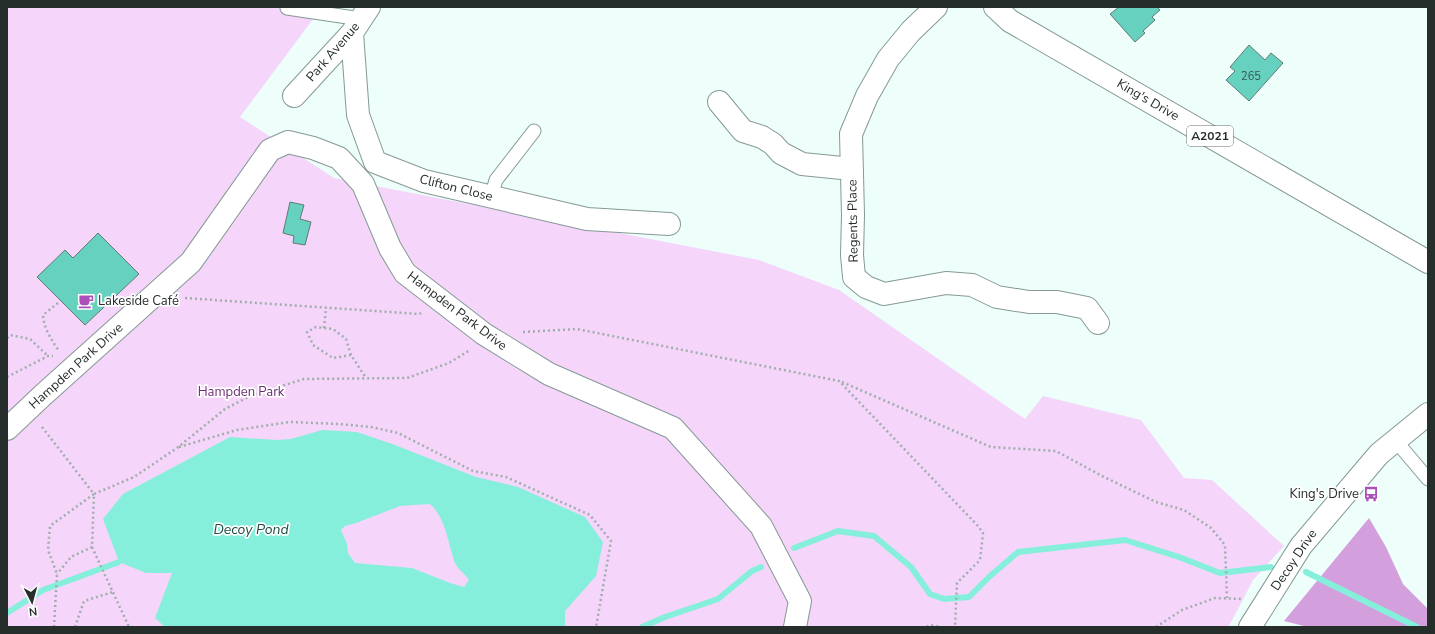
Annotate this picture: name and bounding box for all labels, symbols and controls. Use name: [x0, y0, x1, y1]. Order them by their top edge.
street label: Park Avenue: [302, 18, 364, 86]
house number: 265: [1241, 69, 1261, 84]
street label: King's Drive: [1113, 75, 1183, 125]
road number: A2021: [1187, 126, 1233, 146]
street label: Clifton Close: [417, 170, 495, 206]
street label: Regents Place: [843, 179, 863, 263]
street label: Hampden Park Drive: [403, 267, 511, 355]
cafe icon: Lakeside Café: [77, 292, 95, 310]
place label: Lakeside Café: [98, 292, 179, 310]
street label: Hampden Park Drive: [25, 319, 127, 413]
park label: Hampden Park: [198, 383, 285, 401]
place label: King's Drive: [1290, 485, 1359, 503]
bus stop icon: King's Drive: [1362, 485, 1380, 503]
water label: Decoy Pond: [213, 520, 289, 539]
street label: Decoy Drive: [1267, 526, 1321, 594]
north arrow: [12, 582, 52, 622]
text: N: [28, 604, 38, 619]

